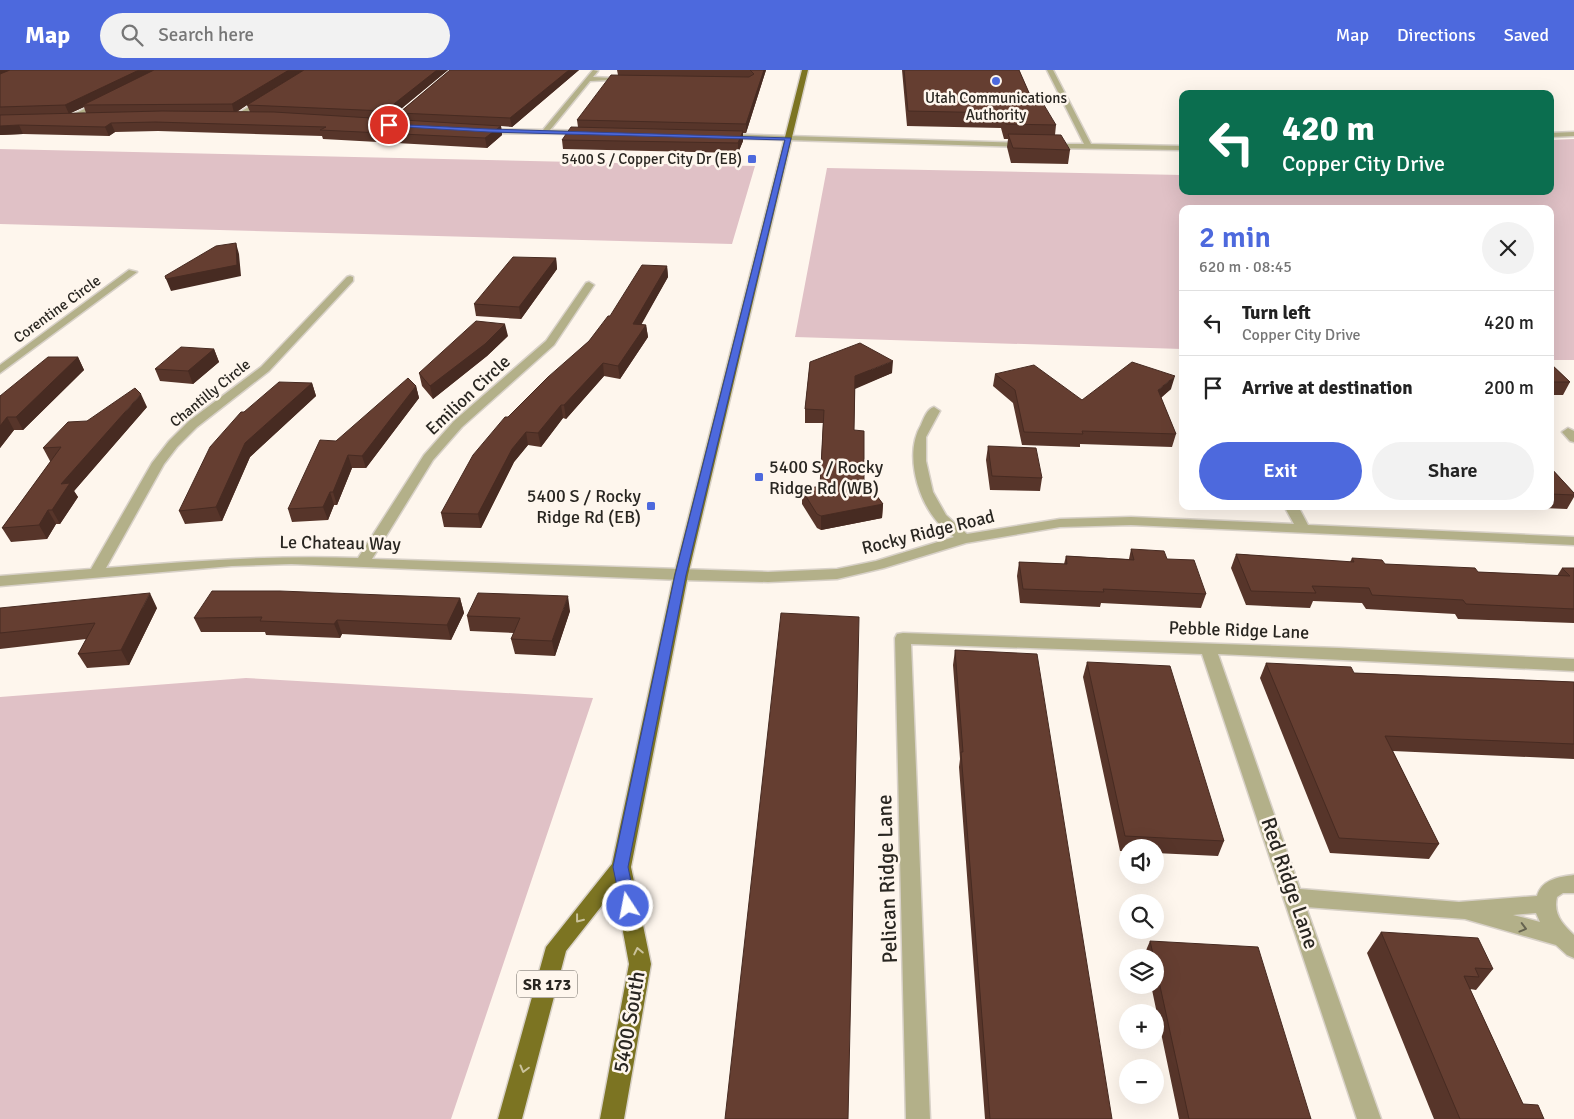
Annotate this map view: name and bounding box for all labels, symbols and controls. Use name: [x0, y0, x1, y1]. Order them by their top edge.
search box: [100, 13, 450, 58]
text: Map: [25, 20, 70, 50]
icon: search: [118, 21, 146, 49]
text: Search here: [158, 23, 254, 47]
text: Map: [1336, 24, 1369, 46]
text: Directions: [1397, 24, 1476, 46]
text: Saved: [1504, 24, 1549, 46]
marker: Utah Communications Authority: [990, 75, 1002, 87]
place label: Utah Communications Authority: [925, 89, 1067, 124]
pin: [368, 104, 410, 146]
text: 420 m: [1282, 107, 1375, 150]
icon: left: [1199, 110, 1264, 175]
icon: arrive: [375, 111, 403, 139]
place label: 5400 S / Copper City Dr (EB): [561, 150, 742, 168]
text: Copper City Drive: [1282, 150, 1445, 177]
marker: 5400 S / Copper City Dr (EB): [746, 153, 758, 165]
text: 2 min: [1199, 219, 1271, 256]
button: close: [1482, 222, 1534, 274]
text: 620 m · 08:45: [1199, 257, 1292, 277]
street label: Corentine Circle: [10, 271, 104, 347]
text: Turn left: [1242, 301, 1311, 325]
icon: left: [1199, 309, 1227, 337]
text: 420 m: [1484, 311, 1534, 335]
text: Copper City Drive: [1242, 325, 1361, 345]
street label: Emilion Circle: [421, 350, 515, 440]
street label: Chantilly Circle: [166, 355, 254, 431]
icon: arrive: [1199, 374, 1227, 402]
text: Arrive at destination: [1242, 376, 1413, 400]
text: 200 m: [1484, 376, 1534, 400]
button: Exit: [1199, 442, 1362, 500]
button: Share: [1372, 442, 1534, 500]
place label: 5400 S / Rocky Ridge Rd (WB): [769, 456, 884, 499]
marker: 5400 S / Rocky Ridge Rd (WB): [753, 471, 765, 483]
place label: 5400 S / Rocky Ridge Rd (EB): [527, 485, 642, 528]
marker: 5400 S / Rocky Ridge Rd (EB): [645, 500, 657, 512]
street label: Rocky Ridge Road: [859, 505, 997, 559]
street label: Le Chateau Way: [279, 531, 402, 555]
street label: Pebble Ridge Lane: [1168, 617, 1310, 643]
street label: Pelican Ridge Lane: [871, 794, 903, 964]
street label: Red Ridge Lane: [1255, 814, 1325, 952]
map controls: [1119, 839, 1164, 1104]
button: sound: [1119, 839, 1164, 884]
position arrow: [601, 879, 653, 931]
button: search: [1119, 894, 1164, 939]
one-way arrow: [577, 913, 585, 922]
one-way arrow: [1519, 922, 1527, 932]
one-way arrow: [633, 946, 643, 955]
button: layers: [1119, 949, 1164, 994]
street label: 5400 South: [607, 969, 651, 1075]
road number: SR 173: [517, 971, 577, 998]
button: +: [1119, 1004, 1164, 1049]
button: −: [1119, 1059, 1164, 1104]
one-way arrow: [519, 1065, 530, 1074]

